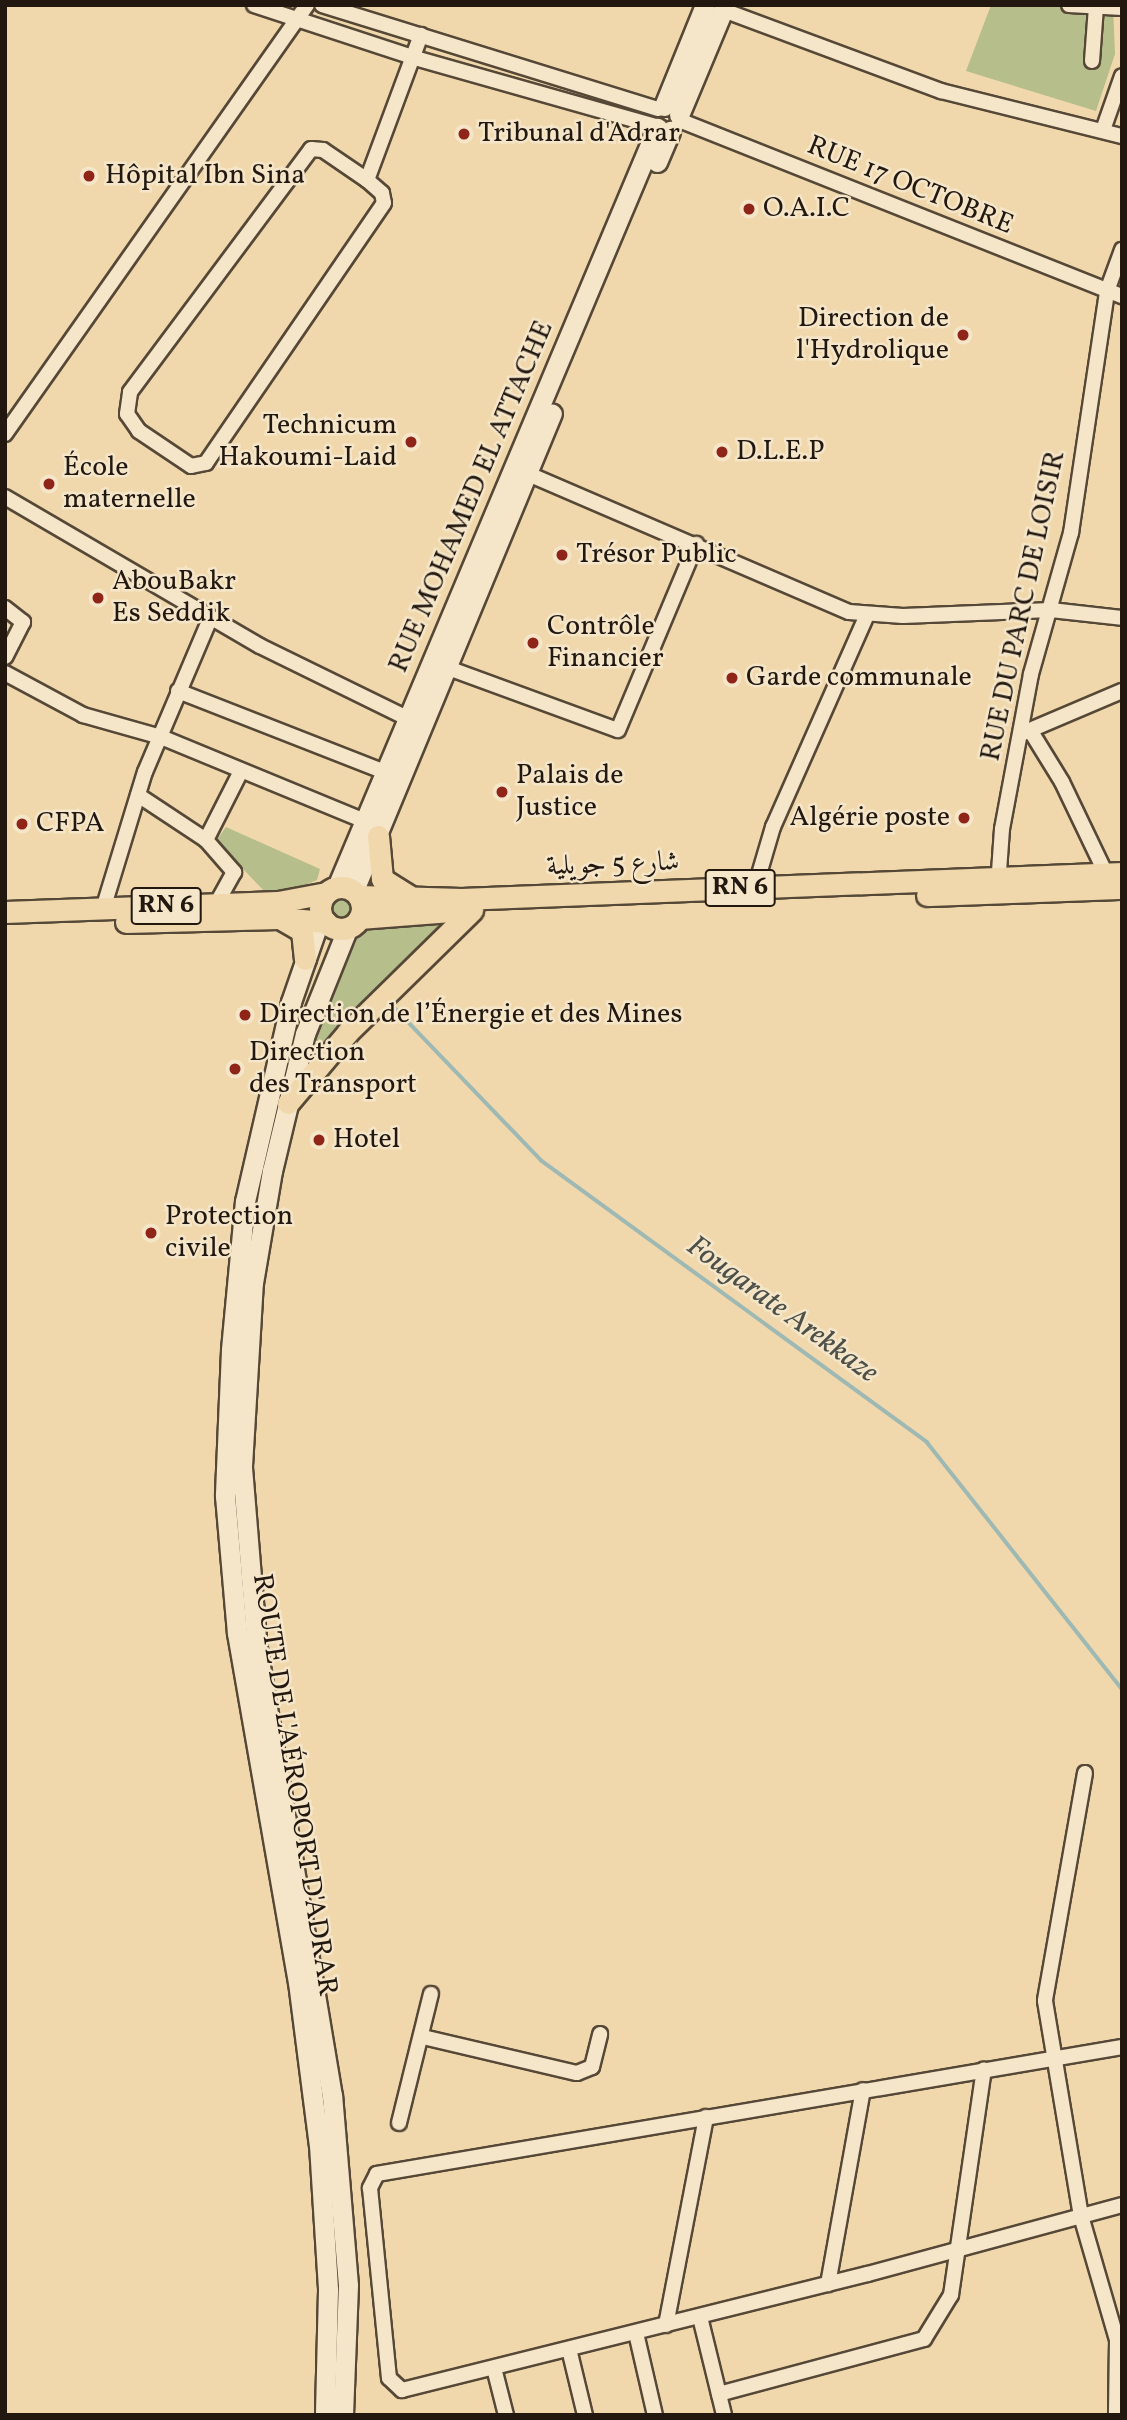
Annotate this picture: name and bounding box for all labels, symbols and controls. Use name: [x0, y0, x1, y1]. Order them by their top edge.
place label: Tribunal d'Adrar: [478, 117, 680, 151]
marker: Tribunal d'Adrar: [456, 126, 472, 142]
street label: RUE 17 OCTOBRE: [802, 129, 1018, 243]
place label: Hôpital Ibn Sina: [105, 159, 305, 193]
marker: Hôpital Ibn Sina: [79, 166, 99, 186]
place label: O.A.I.C: [763, 192, 850, 226]
marker: O.A.I.C: [741, 201, 757, 217]
place label: Direction de l'Hydrolique: [796, 302, 949, 368]
street label: RUE MOHAMED EL ATTACHE: [383, 316, 561, 678]
marker: Direction de l'Hydrolique: [955, 327, 971, 343]
place label: Technicum Hakoumi-Laid: [219, 409, 397, 475]
marker: Technicum Hakoumi-Laid: [403, 434, 419, 450]
place label: D.L.E.P: [736, 435, 824, 469]
marker: D.L.E.P: [714, 444, 730, 460]
street label: RUE DU PARC DE LOISIR: [975, 448, 1073, 764]
place label: École maternelle: [63, 451, 196, 517]
marker: École maternelle: [41, 476, 57, 492]
place label: Trésor Public: [576, 538, 737, 572]
marker: Trésor Public: [554, 547, 570, 563]
place label: AbouBakr Es Seddik: [112, 565, 236, 631]
marker: AbouBakr Es Seddik: [90, 590, 106, 606]
place label: Contrôle Financier: [547, 610, 664, 676]
marker: Contrôle Financier: [525, 635, 541, 651]
place label: Garde communale: [746, 661, 972, 695]
marker: Garde communale: [724, 670, 740, 686]
place label: Palais de Justice: [516, 759, 624, 825]
marker: Palais de Justice: [494, 784, 510, 800]
place label: Algérie poste: [790, 801, 950, 835]
place label: CFPA: [36, 807, 105, 841]
marker: Algérie poste: [956, 810, 972, 826]
marker: CFPA: [14, 816, 30, 832]
street label: شارع 5 جويلية: [546, 846, 680, 884]
road number: RN 6: [703, 866, 777, 911]
road number: RN 6: [129, 884, 203, 928]
place label: Direction de l’Énergie et des Mines: [259, 998, 682, 1032]
marker: Direction de l’Énergie et des Mines: [237, 1007, 253, 1023]
place label: Direction des Transport: [249, 1036, 418, 1102]
marker: Direction des Transport: [227, 1061, 243, 1077]
place label: Hotel: [333, 1123, 400, 1157]
marker: Hotel: [311, 1132, 327, 1148]
place label: Protection civile: [165, 1200, 293, 1266]
marker: Protection civile: [143, 1225, 159, 1241]
water label: Fougarate Arekkaze: [679, 1228, 885, 1392]
street label: ROUTE DE L'AÉROPORT D'ADRAR: [244, 1571, 344, 1999]

